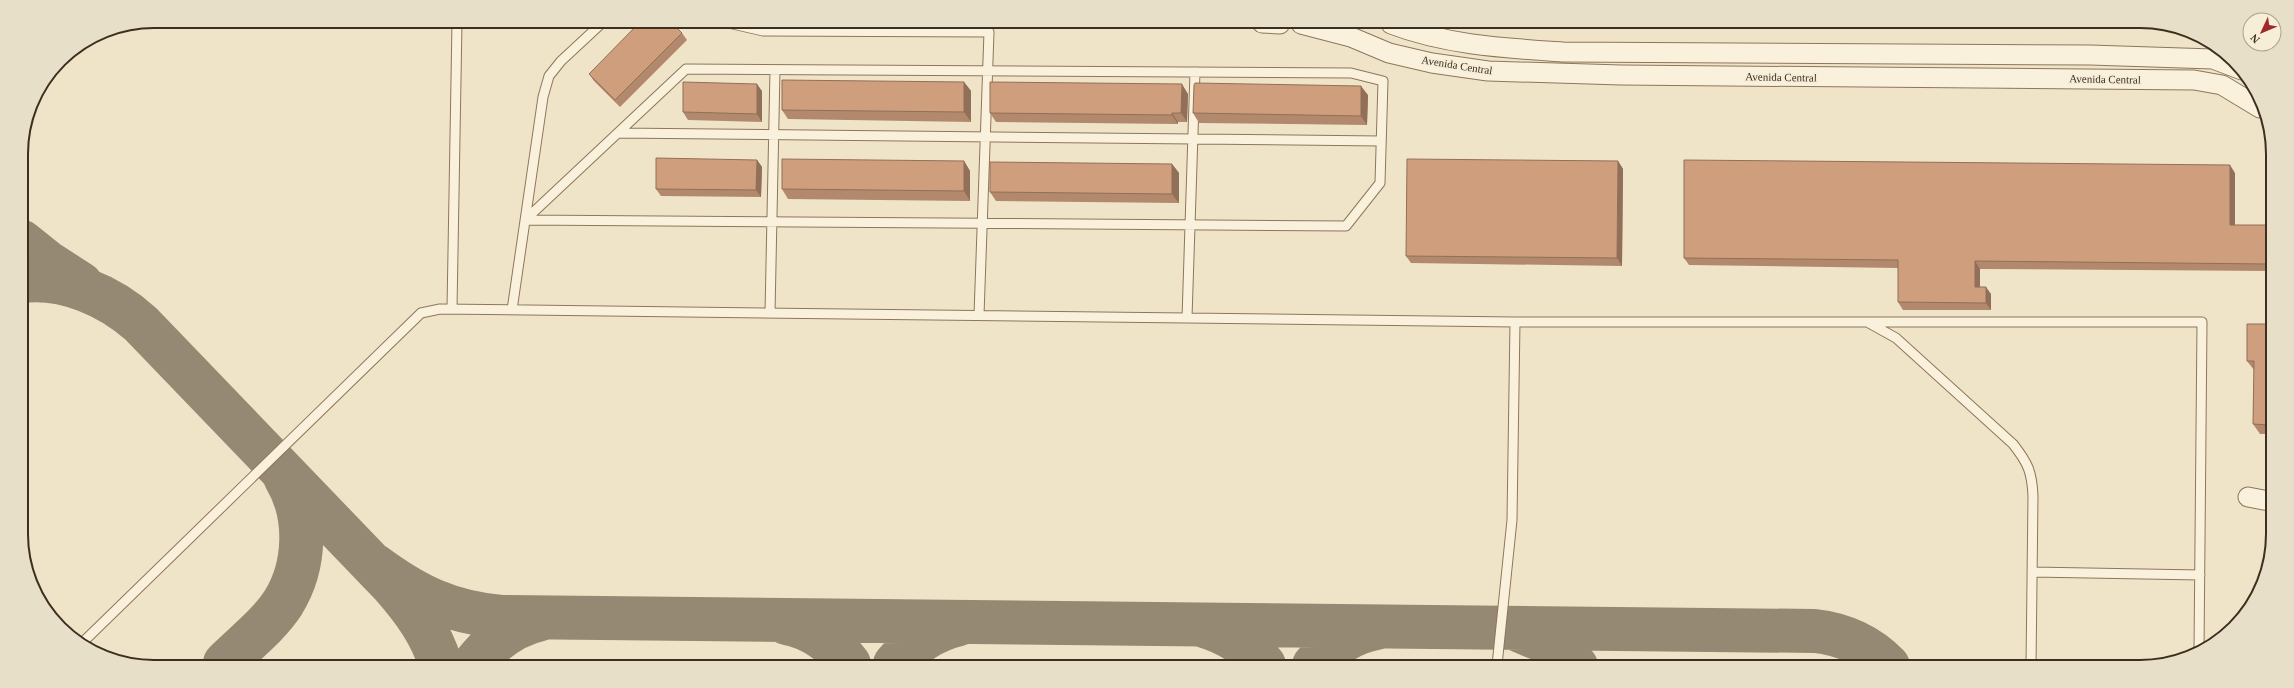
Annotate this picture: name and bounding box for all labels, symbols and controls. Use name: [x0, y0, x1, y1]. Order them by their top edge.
north arrow: [2242, 12, 2282, 52]
text: N: [2248, 32, 2262, 46]
street label: Avenida Central: [1421, 53, 1493, 77]
street label: Avenida Central: [1745, 70, 1817, 84]
street label: Avenida Central: [2069, 72, 2141, 86]

